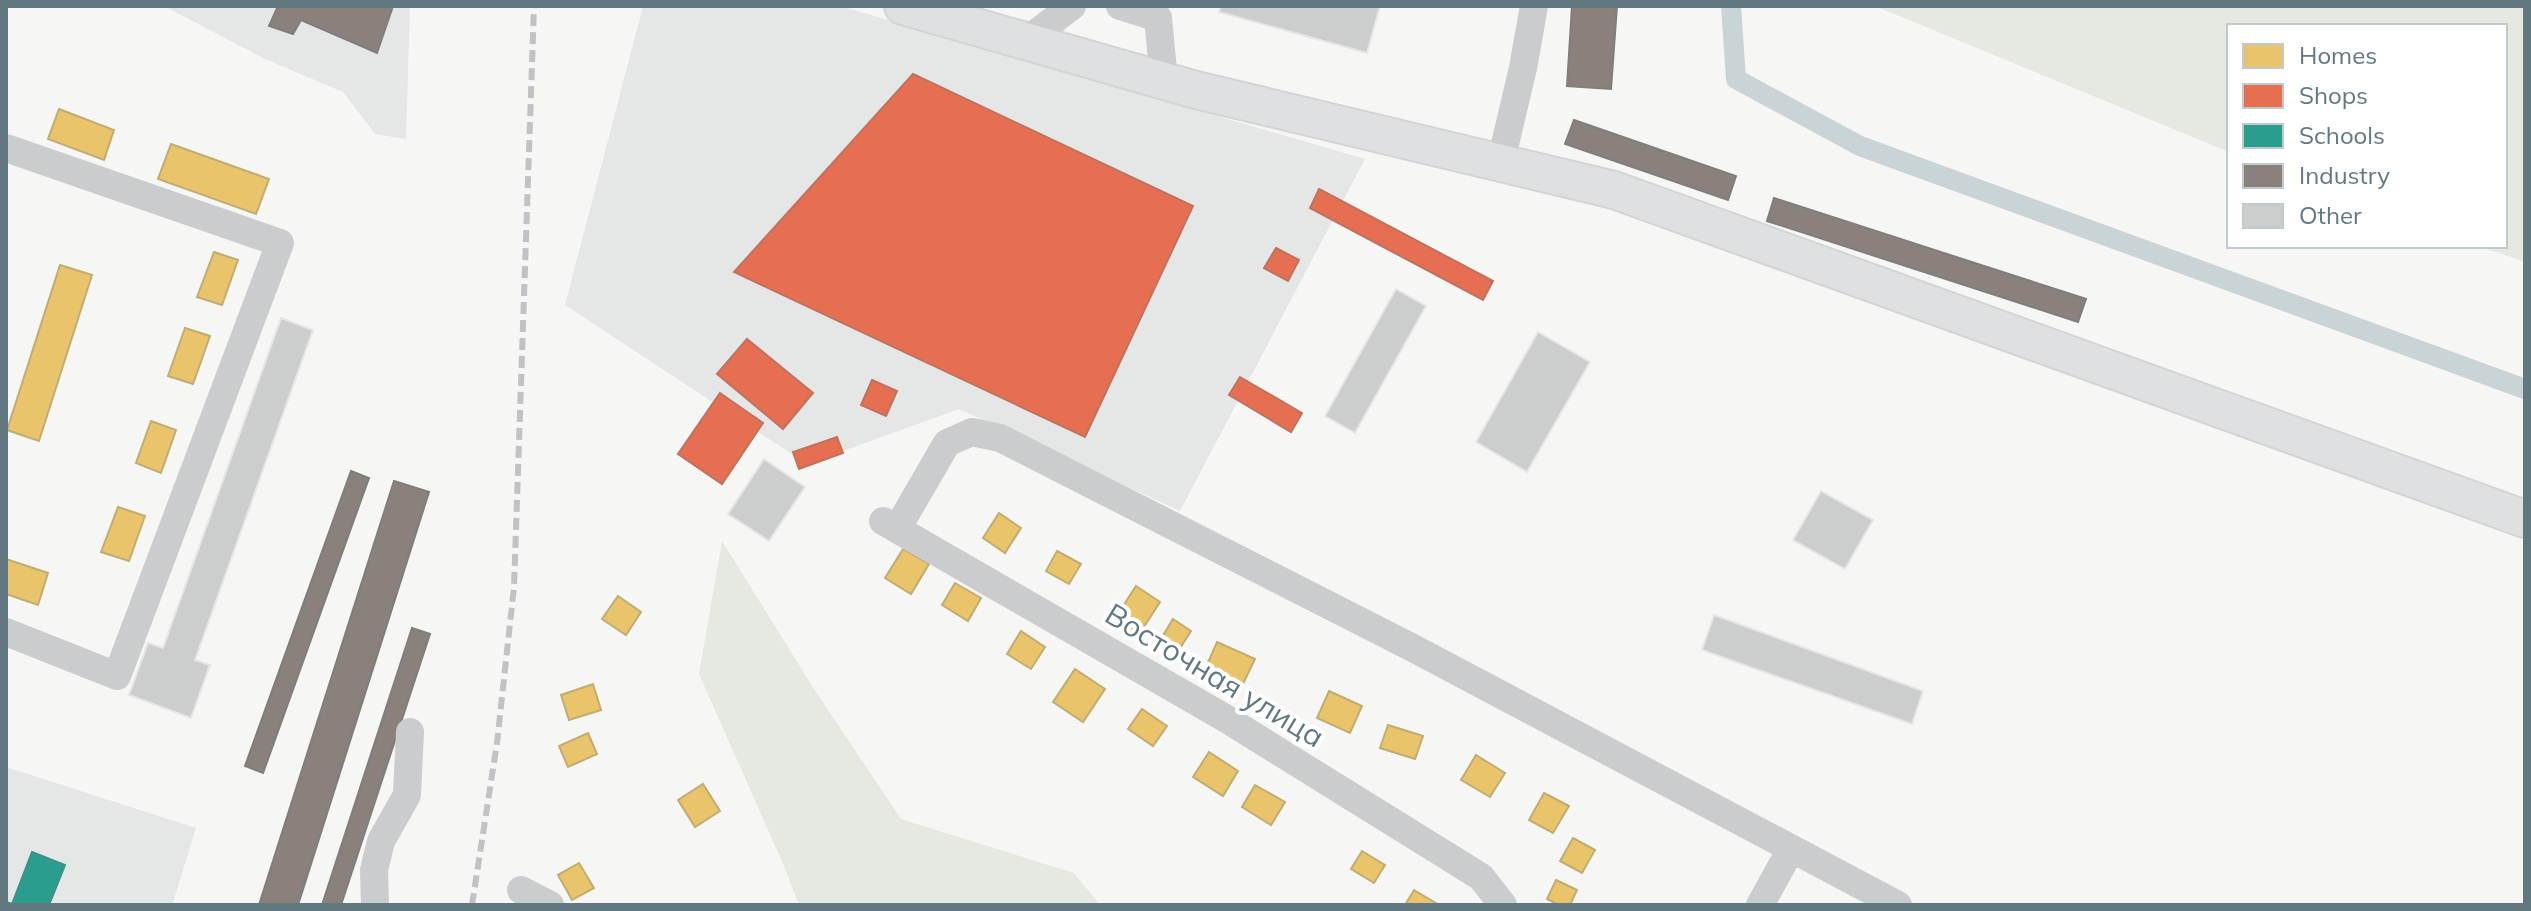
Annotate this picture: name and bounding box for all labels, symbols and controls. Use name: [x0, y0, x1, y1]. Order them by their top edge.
legend: [2227, 24, 2507, 248]
text: Homes: [2299, 40, 2377, 70]
text: Shops: [2299, 80, 2368, 110]
text: Schools: [2299, 120, 2385, 150]
text: Industry: [2299, 160, 2390, 190]
text: Other: [2299, 200, 2362, 230]
street label: Восточная улица: [1099, 595, 1331, 755]

